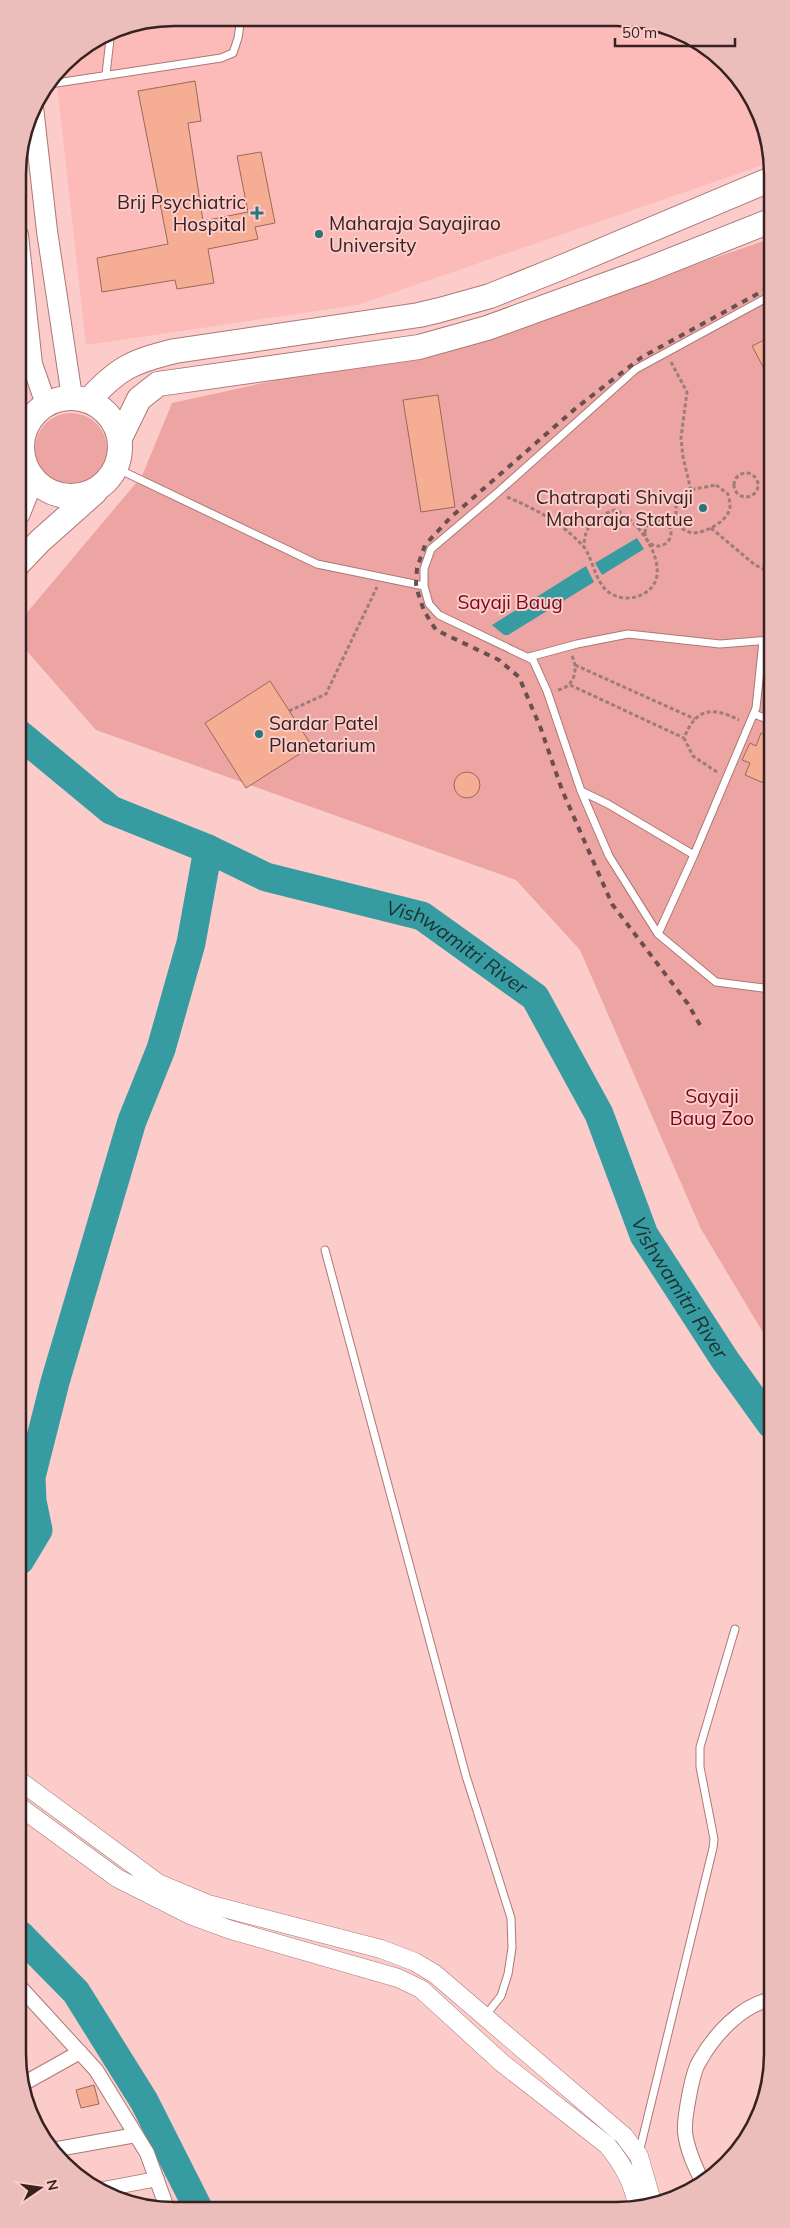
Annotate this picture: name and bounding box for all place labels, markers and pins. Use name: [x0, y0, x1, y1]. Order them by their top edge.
place label: Brij Psychiatric Hospital: [117, 190, 246, 236]
marker: Brij Psychiatric Hospital: [250, 206, 264, 220]
place label: Maharaja Sayajirao University: [329, 211, 501, 257]
marker: Maharaja Sayajirao University: [313, 228, 325, 240]
place label: Chatrapati Shivaji Maharaja Statue: [536, 485, 693, 531]
marker: Chatrapati Shivaji Maharaja Statue: [697, 502, 709, 514]
place label: Sardar Patel Planetarium: [269, 711, 378, 757]
marker: Sardar Patel Planetarium: [253, 728, 265, 740]

